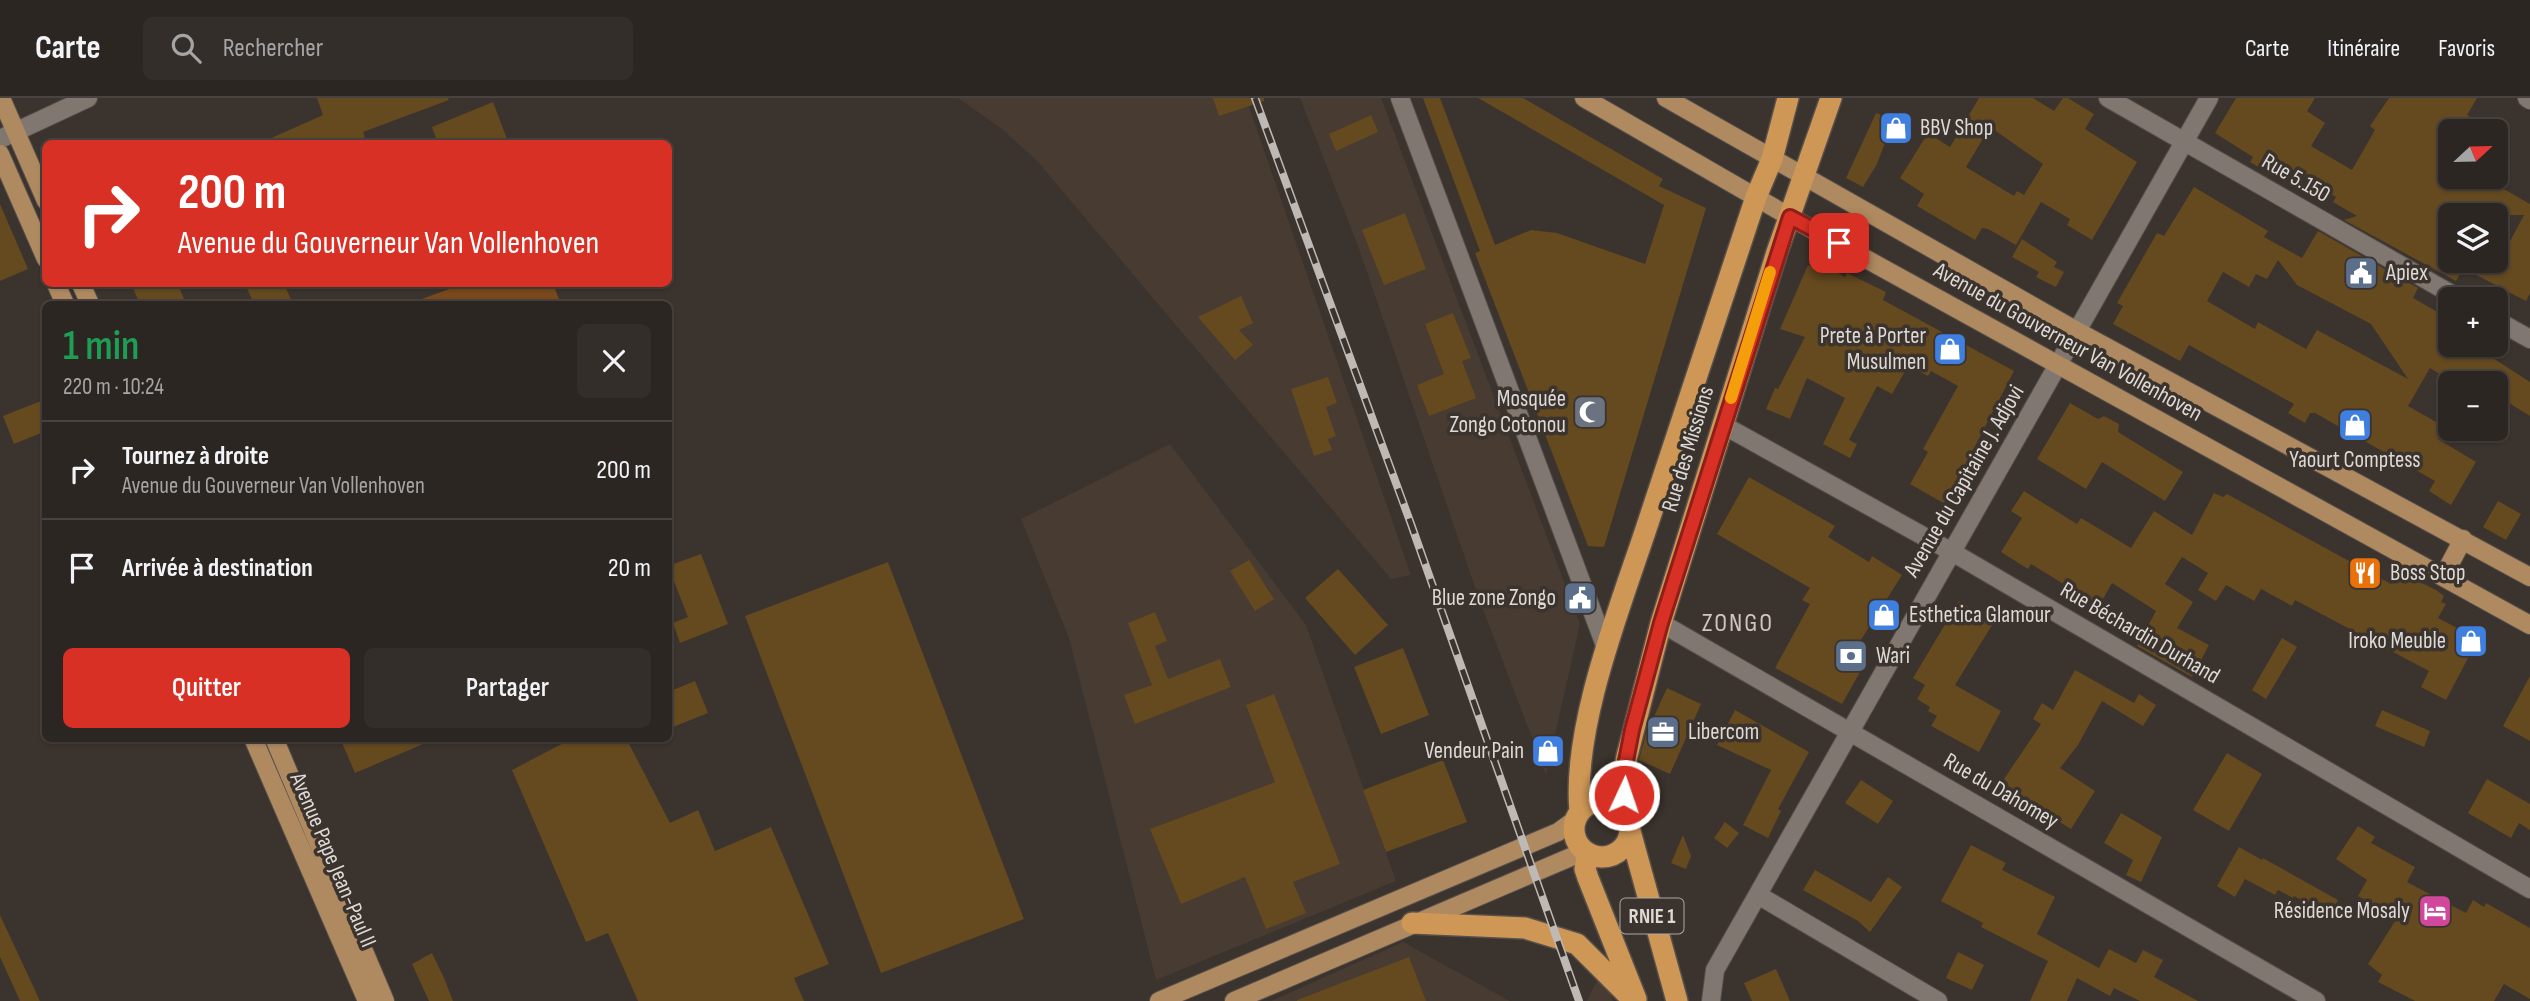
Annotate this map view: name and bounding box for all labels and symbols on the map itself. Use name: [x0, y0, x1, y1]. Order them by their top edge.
shop icon: BBV Shop: [1877, 109, 1915, 147]
place label: BBV Shop: [1920, 114, 1993, 142]
north arrow: [2438, 119, 2508, 189]
street label: Rue 5.150: [2257, 147, 2335, 209]
pin: [1809, 213, 1869, 273]
public building icon: Apiex: [2342, 254, 2380, 292]
street label: Avenue du Gouverneur Van Vollenhoven: [1928, 256, 2207, 428]
place label: Apiex: [2385, 259, 2428, 287]
place label: Prete à Porter Musulmen: [1820, 322, 1926, 376]
shop icon: Prete à Porter Musulmen: [1931, 330, 1969, 368]
street label: Avenue du Capitaine J. Adjovi: [1897, 380, 2030, 583]
street label: Rue des Missions: [1656, 383, 1720, 515]
place label: Mosquée Zongo Cotonou: [1449, 385, 1566, 439]
mosque icon: Mosquée Zongo Cotonou: [1571, 393, 1609, 431]
shop icon: Yaourt Comptess: [2336, 406, 2374, 444]
place label: Yaourt Comptess: [2289, 446, 2421, 474]
restaurant icon: Boss Stop: [2346, 554, 2384, 592]
place label: Boss Stop: [2390, 559, 2465, 587]
street label: Rue Béchardin Durhand: [2055, 576, 2225, 690]
public building icon: Blue zone Zongo: [1561, 579, 1599, 617]
place label: Blue zone Zongo: [1432, 584, 1556, 612]
shop icon: Esthetica Glamour: [1865, 596, 1903, 634]
place label: Esthetica Glamour: [1909, 601, 2051, 629]
district label: ZONGO: [1702, 608, 1774, 639]
shop icon: Iroko Meuble: [2452, 622, 2490, 660]
place label: Iroko Meuble: [2348, 627, 2446, 655]
bank icon: Wari: [1832, 637, 1870, 675]
place label: Wari: [1876, 642, 1910, 670]
office icon: Libercom: [1644, 713, 1682, 751]
place label: Libercom: [1688, 718, 1759, 746]
shop icon: Vendeur Pain: [1529, 732, 1567, 770]
place label: Vendeur Pain: [1424, 737, 1524, 765]
street label: Rue du Dahomey: [1939, 747, 2064, 835]
position arrow: [1587, 758, 1661, 832]
street label: Avenue Pape Jean-Paul II: [283, 768, 382, 951]
hotel icon: Résidence Mosaly: [2416, 892, 2454, 930]
place label: Résidence Mosaly: [2274, 897, 2410, 925]
road number: RNIE 1: [1620, 898, 1684, 934]

